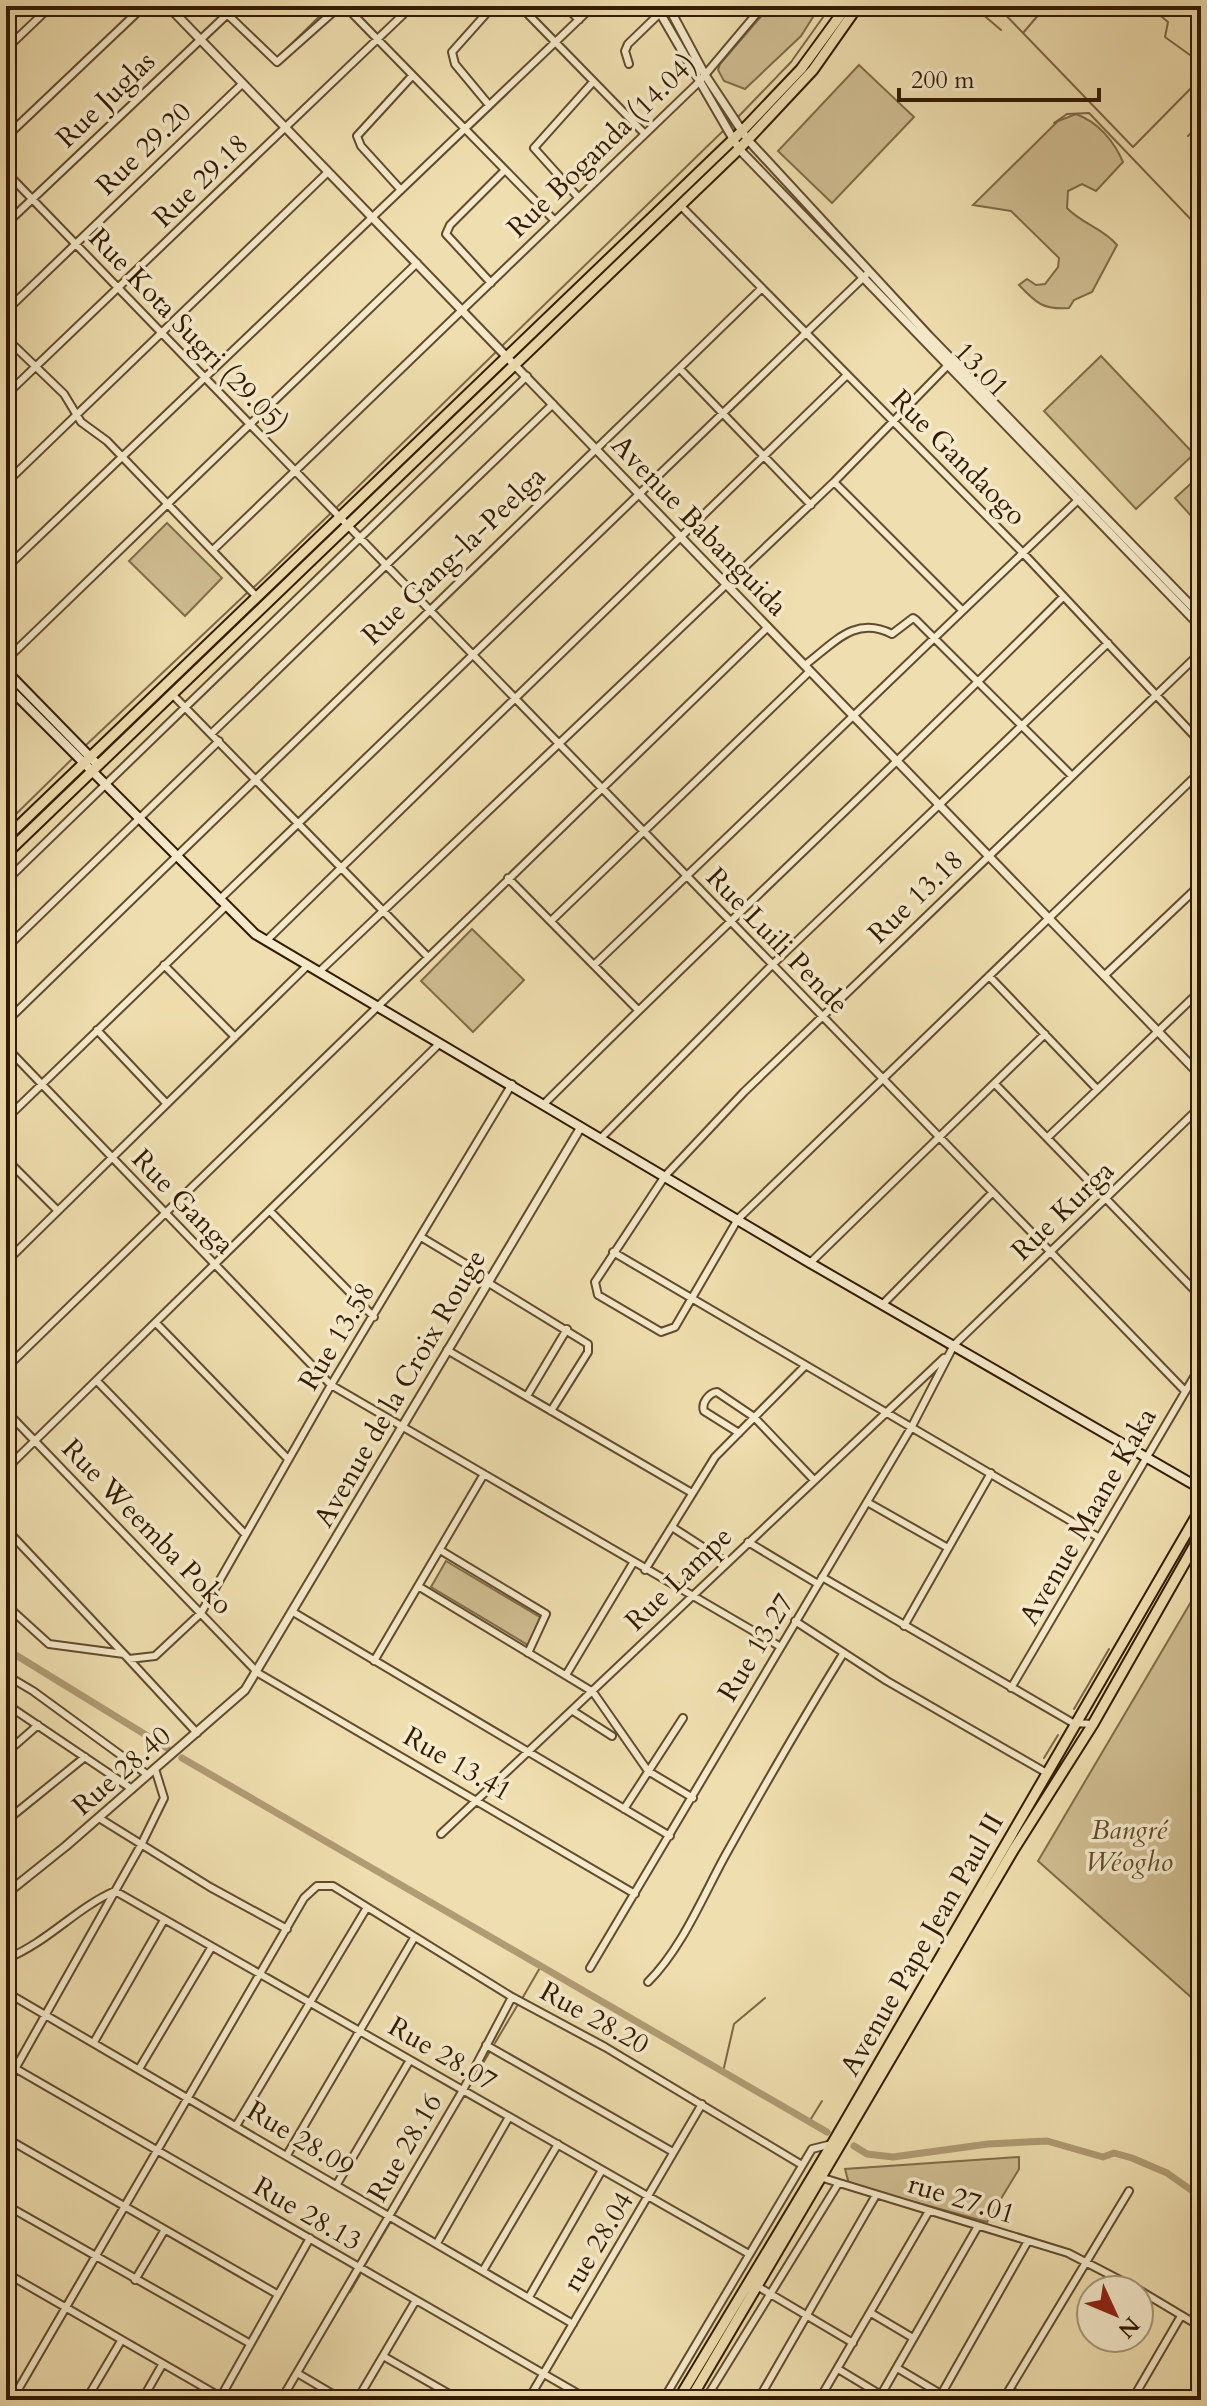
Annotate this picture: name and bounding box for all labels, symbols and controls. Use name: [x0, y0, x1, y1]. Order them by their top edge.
street label: Rue Juglas: [48, 43, 164, 157]
street label: Rue Boganda (14.04): [499, 45, 705, 246]
scale bar: [899, 52, 1099, 102]
text: 200 m: [911, 64, 975, 97]
street label: Rue 29.20: [88, 94, 200, 204]
street label: Rue 29.18: [145, 126, 257, 236]
street label: Rue Kota Sugri (29.05): [80, 220, 297, 442]
street label: 13.01: [945, 333, 1017, 406]
street label: Rue Gandaogo: [882, 381, 1035, 534]
street label: Avenue Babanguida: [603, 427, 796, 625]
street label: Rue Gang-la-Peelga: [353, 458, 554, 653]
street label: Rue 13.18: [860, 842, 972, 952]
street label: Rue Luili Pende: [697, 859, 857, 1022]
street label: Rue Ganga: [123, 1141, 243, 1263]
street label: Rue Kurga: [1003, 1152, 1122, 1269]
street label: Avenue de la Croix Rouge: [305, 1243, 495, 1534]
street label: Rue 13.58: [290, 1276, 384, 1398]
street label: Avenue Maane Kaka: [1010, 1401, 1166, 1632]
street label: Rue Weemba Poko: [53, 1430, 241, 1623]
street label: Rue Lampe: [617, 1518, 741, 1639]
street label: Rue 13.27: [709, 1587, 803, 1709]
street label: Rue 28.40: [64, 1717, 179, 1824]
street label: Rue 13.41: [396, 1718, 519, 1810]
street label: Avenue Pape Jean Paul II: [831, 1806, 1013, 2083]
park label: Bangré Wéogho: [1085, 1811, 1173, 1881]
street label: Rue 28.20: [533, 1972, 656, 2063]
street label: Rue 28.07: [381, 2008, 504, 2100]
street label: Rue 28.16: [359, 2086, 451, 2209]
street label: Rue 28.09: [239, 2092, 361, 2186]
street label: rue 27.01: [903, 2165, 1020, 2233]
street label: Rue 28.13: [246, 2168, 369, 2260]
street label: rue 28.04: [553, 2184, 643, 2299]
north arrow: [1075, 2274, 1155, 2354]
text: N: [1111, 2310, 1146, 2344]

